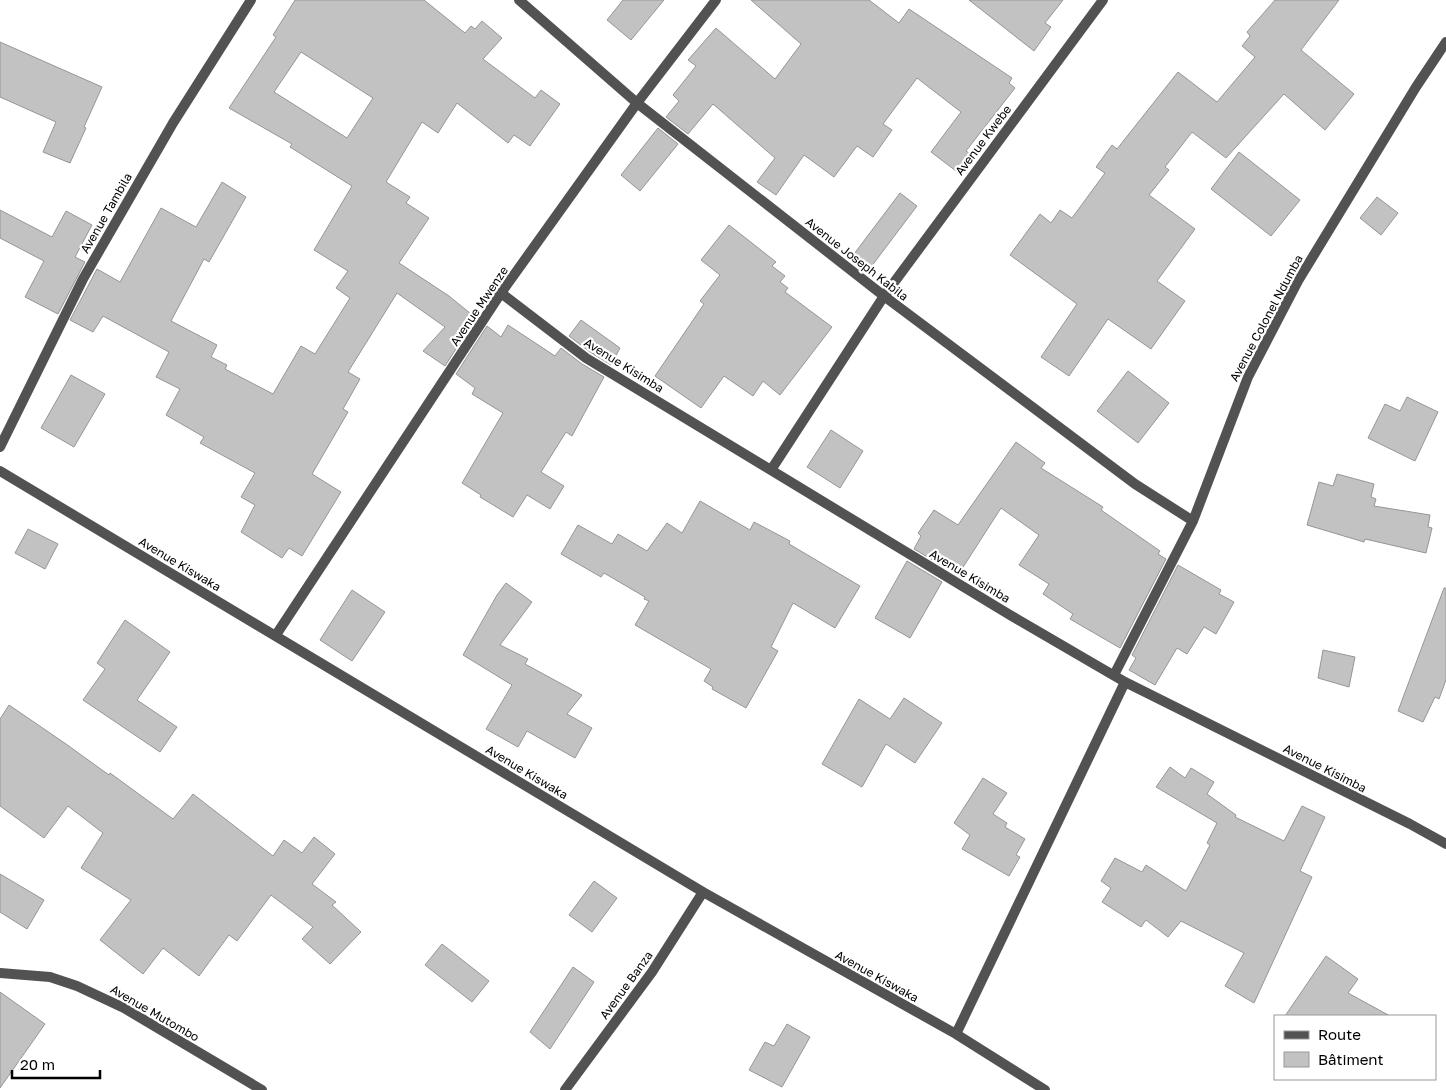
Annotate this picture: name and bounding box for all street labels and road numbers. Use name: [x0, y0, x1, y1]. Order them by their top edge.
street label: Avenue Kwebe: [952, 102, 1014, 178]
street label: Avenue Tambila: [77, 170, 135, 256]
street label: Avenue Joseph Kabila: [803, 214, 911, 304]
street label: Avenue Colonel Ndumba: [1226, 252, 1306, 384]
street label: Avenue Mwenze: [447, 263, 511, 349]
street label: Avenue Kisimba: [581, 334, 667, 396]
street label: Avenue Kiswaka: [136, 534, 224, 594]
street label: Avenue Kisimba: [927, 546, 1013, 606]
street label: Avenue Kisimba: [1281, 741, 1369, 795]
street label: Avenue Kiswaka: [483, 742, 571, 802]
street label: Avenue Kiswaka: [833, 947, 921, 1005]
street label: Avenue Banza: [596, 948, 656, 1022]
street label: Avenue Mutombo: [108, 981, 202, 1045]

